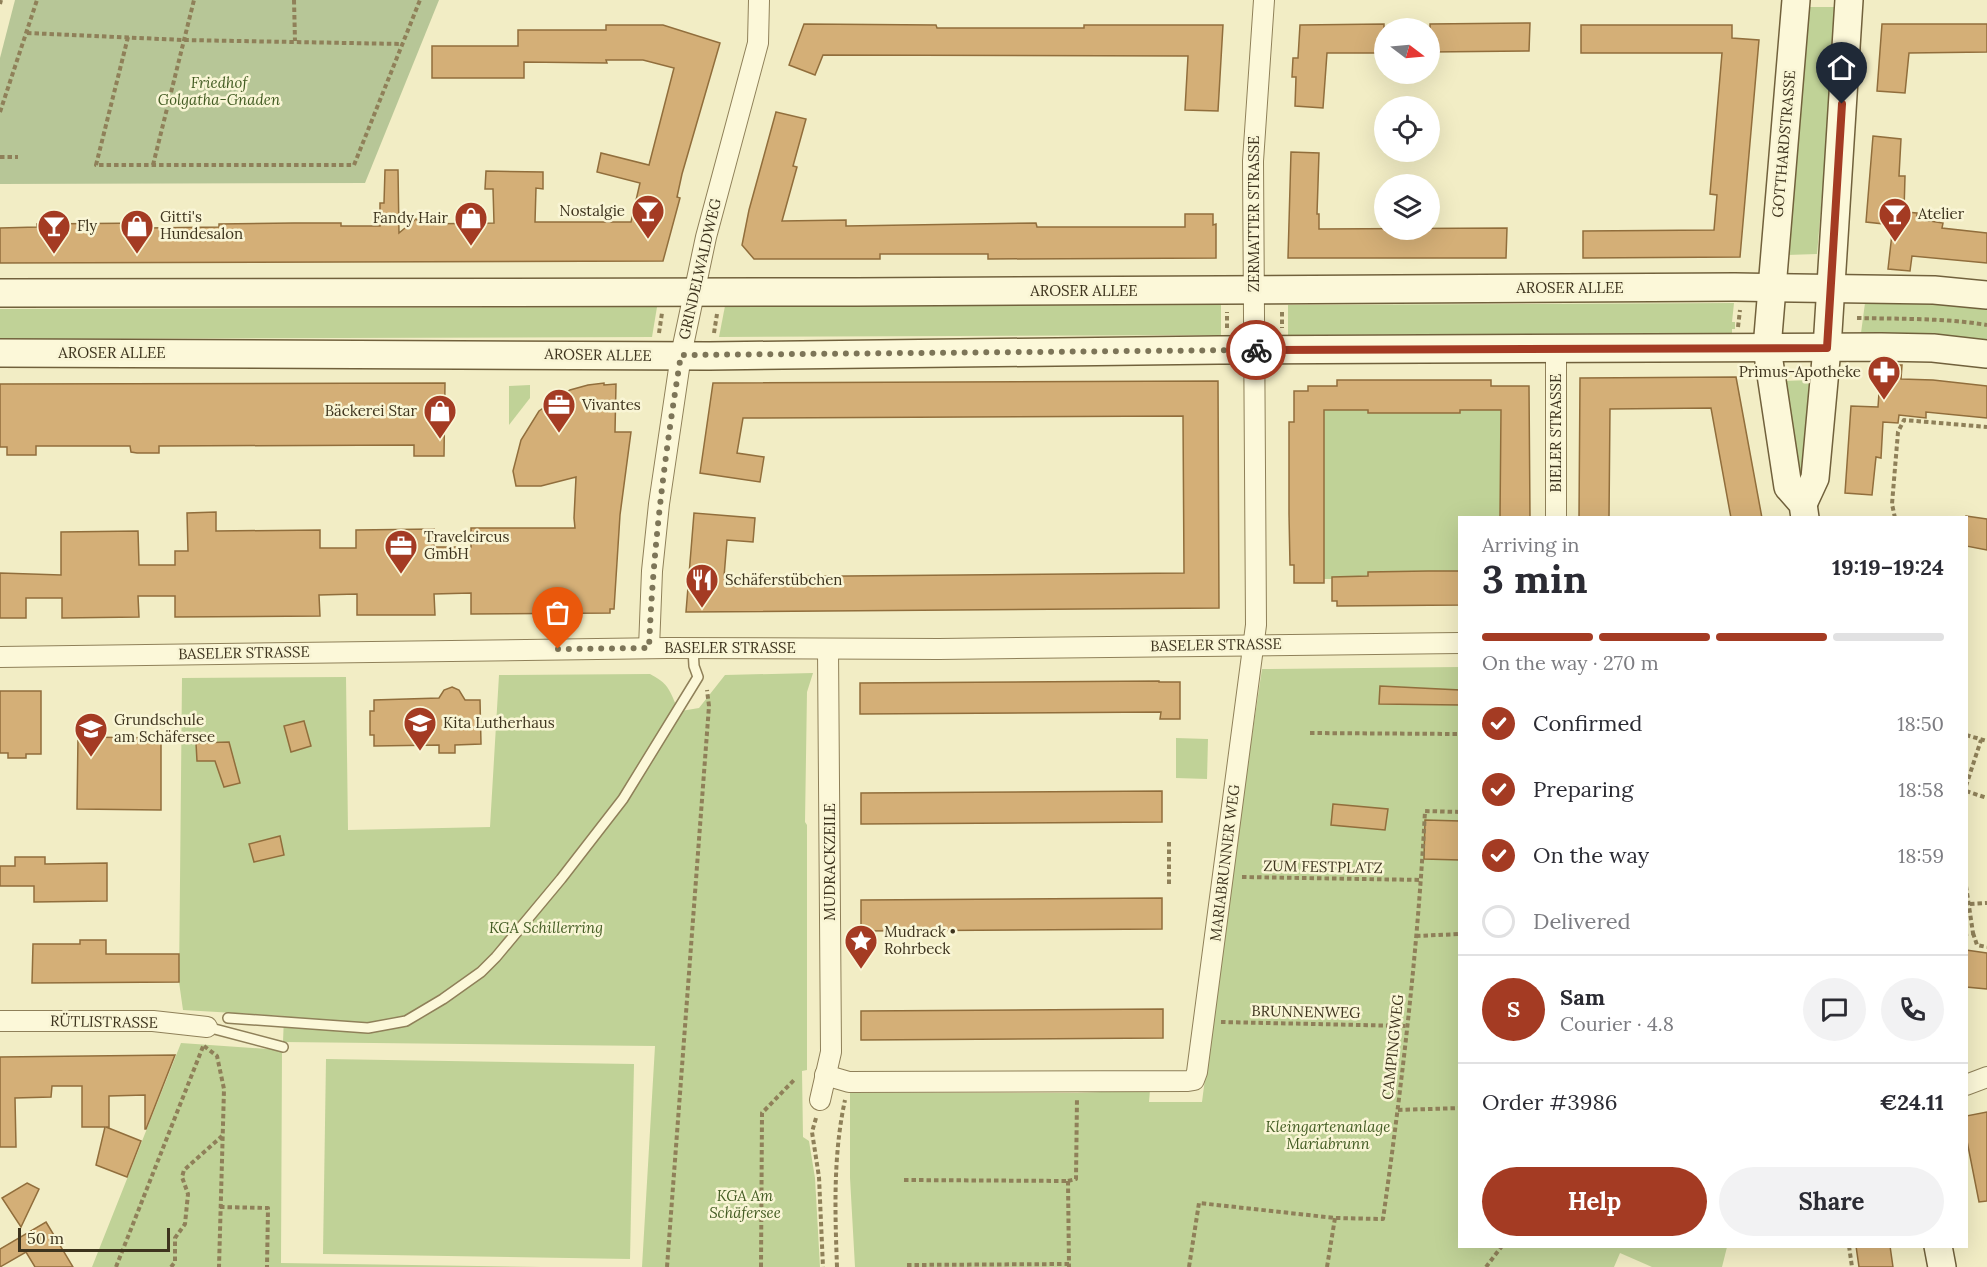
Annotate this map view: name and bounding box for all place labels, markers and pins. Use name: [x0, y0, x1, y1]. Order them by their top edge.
pin: [1816, 42, 1867, 104]
bar icon: Nostalgie: [630, 193, 666, 240]
bar icon: Atelier: [1877, 196, 1913, 243]
shop icon: Fandy Hair: [453, 200, 489, 247]
place label: Nostalgie: [559, 201, 625, 220]
place label: Atelier: [1917, 204, 1965, 223]
place label: Gitti's Hundesalon: [160, 207, 243, 243]
bar icon: Fly: [36, 208, 72, 255]
shop icon: Gitti's Hundesalon: [119, 208, 155, 255]
place label: Fandy Hair: [373, 208, 448, 227]
place label: Fly: [77, 216, 97, 235]
pharmacy icon: Primus-Apotheke: [1866, 354, 1902, 401]
place label: Primus-Apotheke: [1739, 362, 1861, 381]
office icon: Vivantes: [541, 387, 577, 434]
shop icon: Bäckerei Star: [422, 393, 458, 440]
place label: Vivantes: [581, 395, 641, 414]
place label: Bäckerei Star: [325, 401, 418, 420]
place label: Travelcircus GmbH: [424, 527, 510, 563]
office icon: Travelcircus GmbH: [383, 528, 419, 575]
restaurant icon: Schäferstübchen: [684, 562, 720, 609]
place label: Schäferstübchen: [725, 570, 842, 589]
pin: [532, 587, 583, 649]
school or university icon: Kita Lutherhaus: [402, 705, 438, 752]
place label: Grundschule am Schäfersee: [114, 710, 215, 746]
school or university icon: Grundschule am Schäfersee: [73, 711, 109, 758]
place label: Kita Lutherhaus: [443, 713, 555, 732]
place label: Mudrack • Rohrbeck: [884, 922, 956, 958]
place icon: Mudrack • Rohrbeck: [843, 923, 879, 970]

